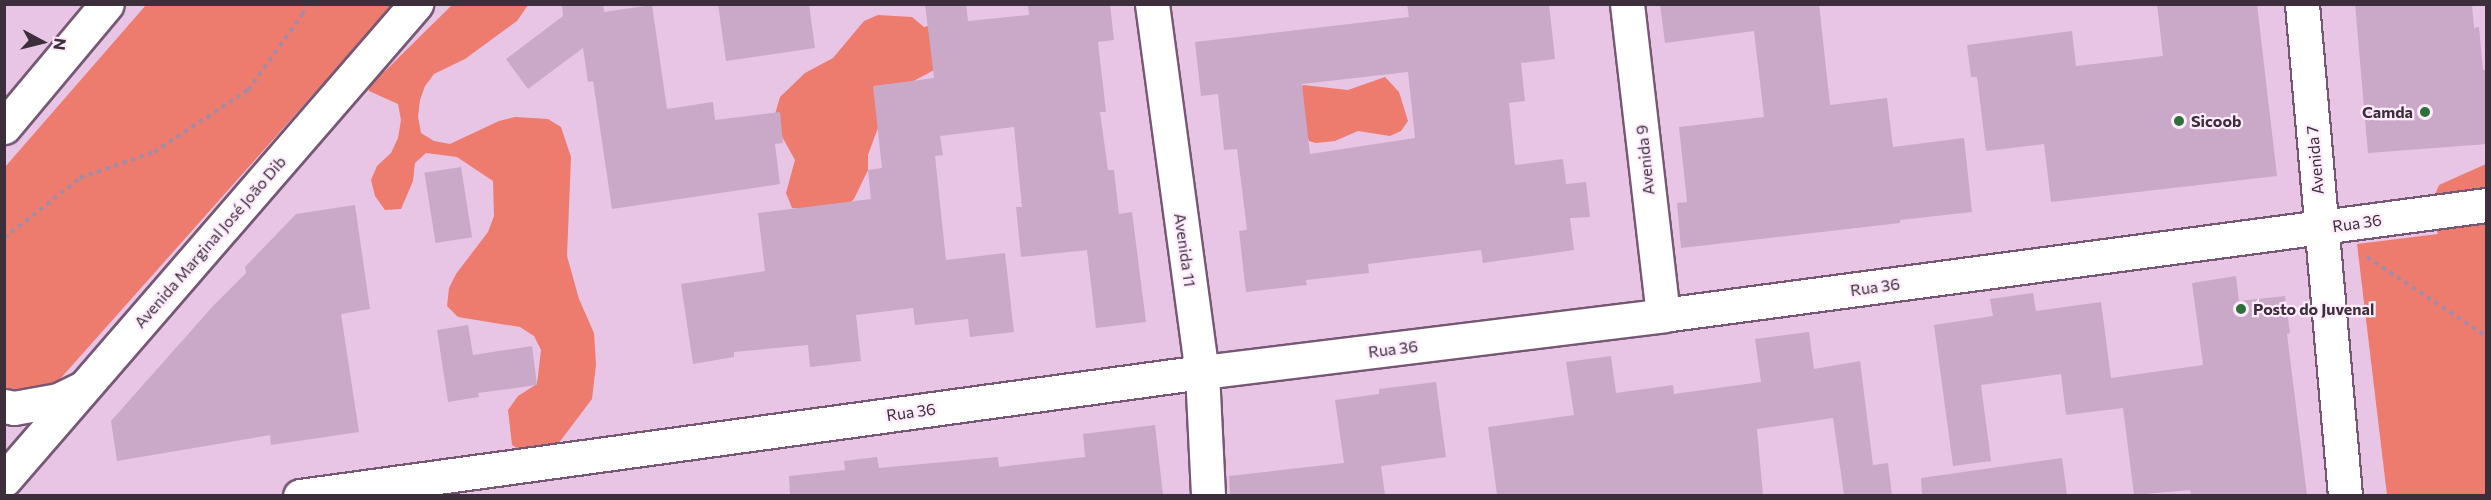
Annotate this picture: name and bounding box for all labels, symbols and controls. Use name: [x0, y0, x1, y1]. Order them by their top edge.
north arrow: [12, 12, 72, 72]
text: N: [50, 37, 71, 51]
place label: Camda: [2362, 102, 2413, 122]
marker: Camda: [2418, 105, 2432, 119]
place label: Sicoob: [2191, 111, 2241, 131]
marker: Sicoob: [2172, 114, 2186, 128]
street label: Avenida 9: [1632, 124, 1658, 196]
street label: Avenida 7: [2302, 125, 2328, 195]
street label: Avenida Marginal José João Dib: [130, 152, 290, 332]
street label: Rua 36: [2331, 210, 2383, 236]
street label: Avenida 11: [1170, 212, 1200, 288]
street label: Rua 36: [1849, 274, 1901, 300]
place label: Posto do Juvenal: [2253, 299, 2374, 319]
marker: Posto do Juvenal: [2234, 302, 2248, 316]
street label: Rua 36: [1367, 336, 1419, 362]
street label: Rua 36: [885, 399, 937, 425]

